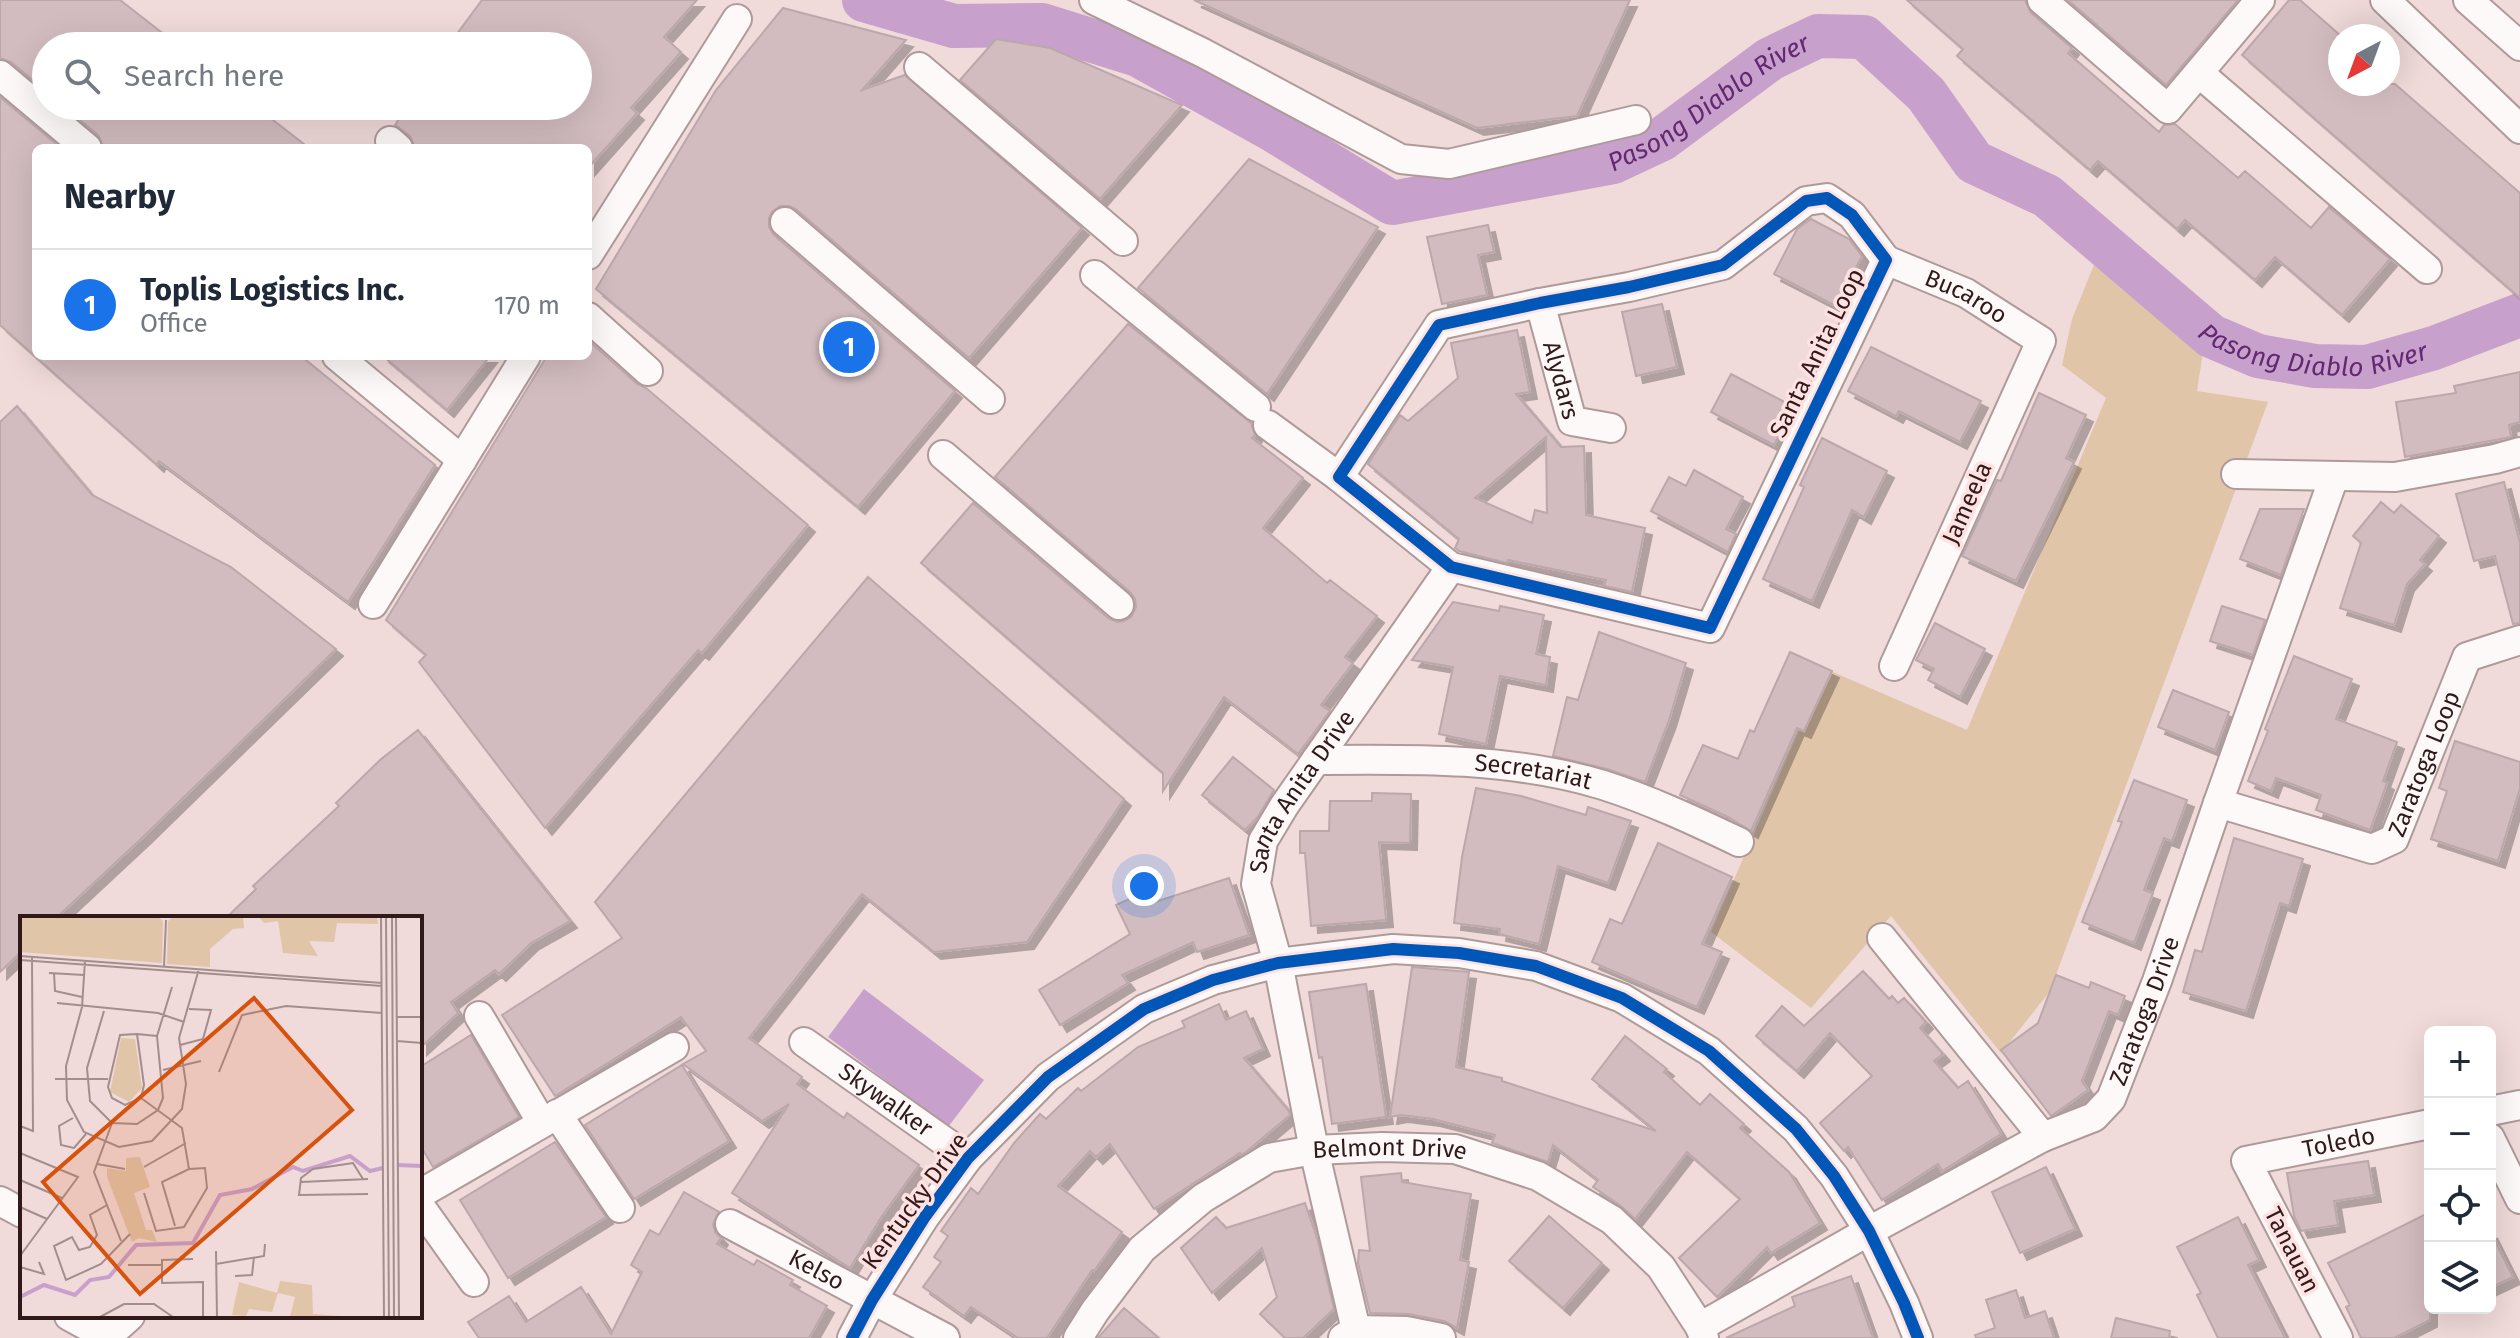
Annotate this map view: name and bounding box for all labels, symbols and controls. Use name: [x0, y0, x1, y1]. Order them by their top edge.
north arrow: [2328, 24, 2400, 96]
water label: Pasong Diablo River: [1602, 27, 1815, 178]
search box: [32, 32, 592, 120]
icon: search: [60, 54, 104, 98]
text: Search here: [124, 58, 284, 94]
text: Nearby: [64, 176, 175, 217]
street label: Santa Anita Loop: [1764, 264, 1870, 442]
street label: Bucaroo: [1921, 264, 2012, 330]
text: Toplis Logistics Inc.: [140, 272, 405, 308]
text: 1: [84, 290, 96, 321]
text: 170 m: [494, 290, 560, 321]
text: Office: [140, 308, 208, 339]
pin: 1: [823, 317, 875, 377]
water label: Pasong Diablo River: [2192, 317, 2432, 383]
street label: Alydars: [1537, 338, 1585, 422]
street label: Jameela: [1937, 458, 1997, 548]
street label: Zaratoga Loop: [2382, 687, 2466, 841]
street label: Santa Anita Drive: [1244, 705, 1361, 875]
street label: Secretariat: [1473, 749, 1595, 795]
your location: [1124, 866, 1164, 906]
inset map: [20, 916, 422, 1318]
street label: Zaratoga Drive: [2104, 933, 2185, 1089]
map controls: [2424, 1026, 2496, 1314]
button: +: [2424, 1026, 2496, 1098]
street label: Skywalker: [833, 1057, 939, 1143]
button: −: [2424, 1098, 2496, 1170]
street label: Toledo: [2300, 1121, 2377, 1163]
street label: Kentucky Drive: [856, 1127, 974, 1275]
street label: Belmont Drive: [1312, 1133, 1471, 1166]
button: locate: [2424, 1170, 2496, 1242]
street label: Tanauan: [2259, 1202, 2325, 1298]
button: layers: [2424, 1242, 2496, 1314]
street label: Kelso: [784, 1244, 849, 1296]

